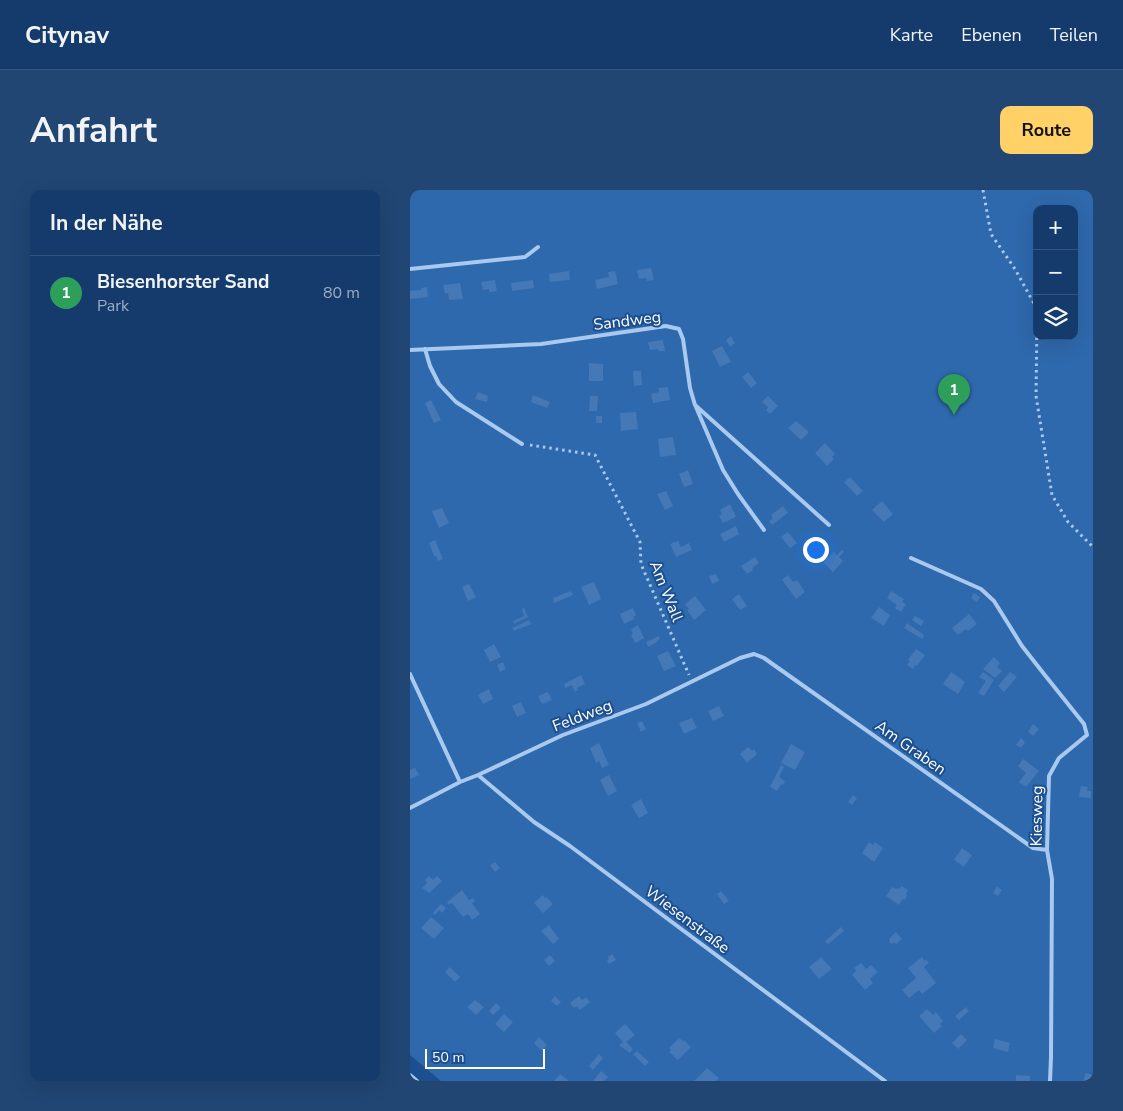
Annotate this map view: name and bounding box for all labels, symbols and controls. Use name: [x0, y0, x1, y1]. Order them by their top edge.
text: Citynav: [25, 19, 109, 51]
text: Karte: [890, 23, 933, 47]
text: Ebenen: [961, 23, 1022, 47]
text: Teilen: [1050, 23, 1098, 47]
button: Route: [1000, 106, 1093, 154]
text: Anfahrt: [30, 107, 157, 154]
map controls: [1033, 205, 1078, 340]
button: +: [1033, 205, 1078, 250]
text: In der Nähe: [50, 209, 163, 237]
button: −: [1033, 250, 1078, 295]
text: Biesenhorster Sand: [97, 269, 269, 295]
text: 1: [61, 282, 71, 304]
text: 80 m: [323, 282, 360, 304]
text: Park: [97, 295, 129, 317]
button: layers: [1033, 295, 1078, 340]
street label: Sandweg: [592, 306, 662, 336]
pin: 1: [938, 374, 970, 415]
your location: [803, 537, 829, 563]
street label: Am Wall: [644, 558, 688, 625]
street label: Feldweg: [549, 695, 615, 737]
street label: Am Graben: [870, 715, 950, 780]
street label: Kiesweg: [1025, 785, 1049, 847]
street label: Wiesenstraße: [641, 881, 734, 959]
scale bar: [425, 1046, 545, 1069]
text: 50 m: [432, 1048, 464, 1067]

